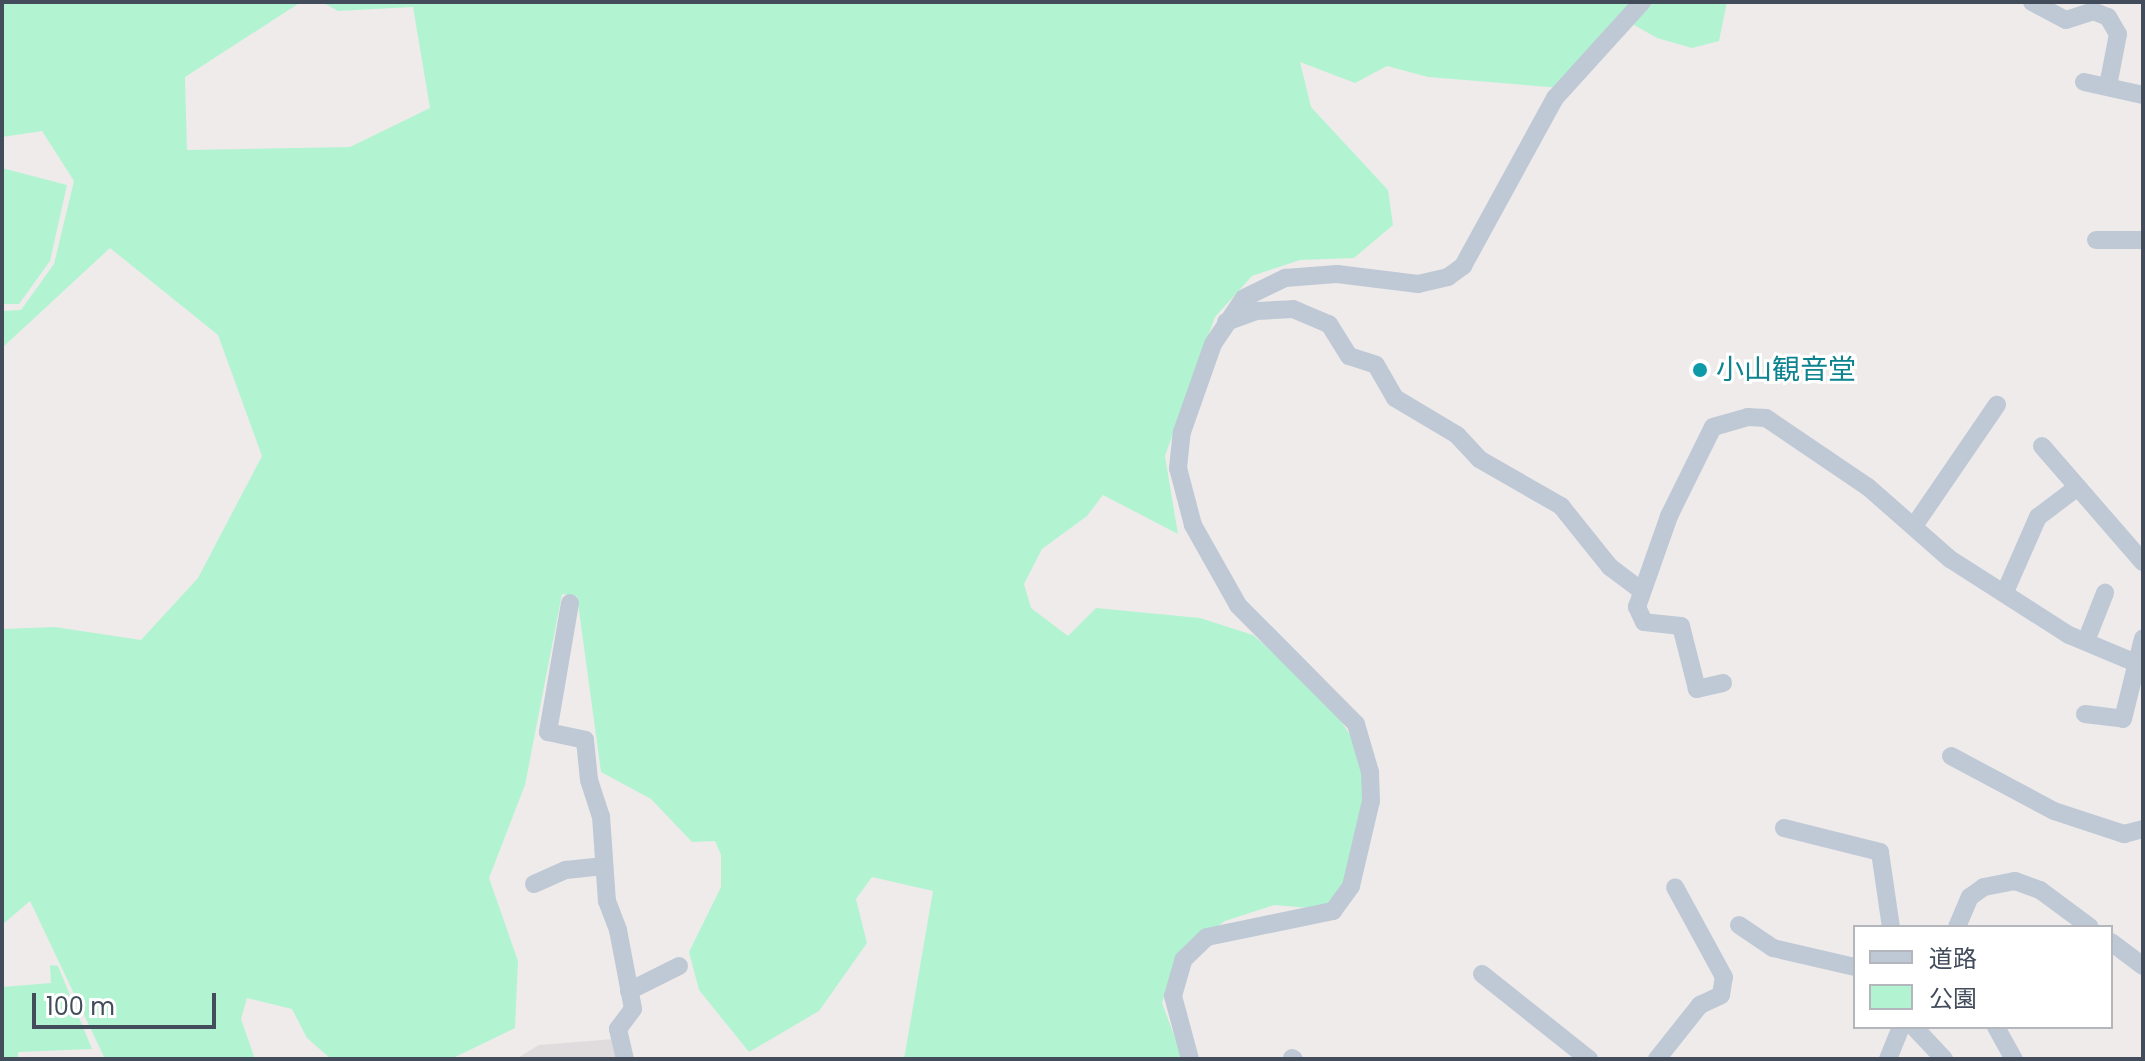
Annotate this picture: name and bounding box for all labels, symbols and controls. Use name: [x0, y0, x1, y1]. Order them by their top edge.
place label: 小山観音堂: [1716, 353, 1856, 387]
marker: 小山観音堂: [1691, 361, 1709, 379]
legend: [1853, 925, 2113, 1029]
text: 道路: [1929, 942, 1977, 975]
scale bar: [36, 977, 220, 1027]
text: 公園: [1929, 982, 1977, 1015]
text: 100 m: [46, 990, 115, 1023]

